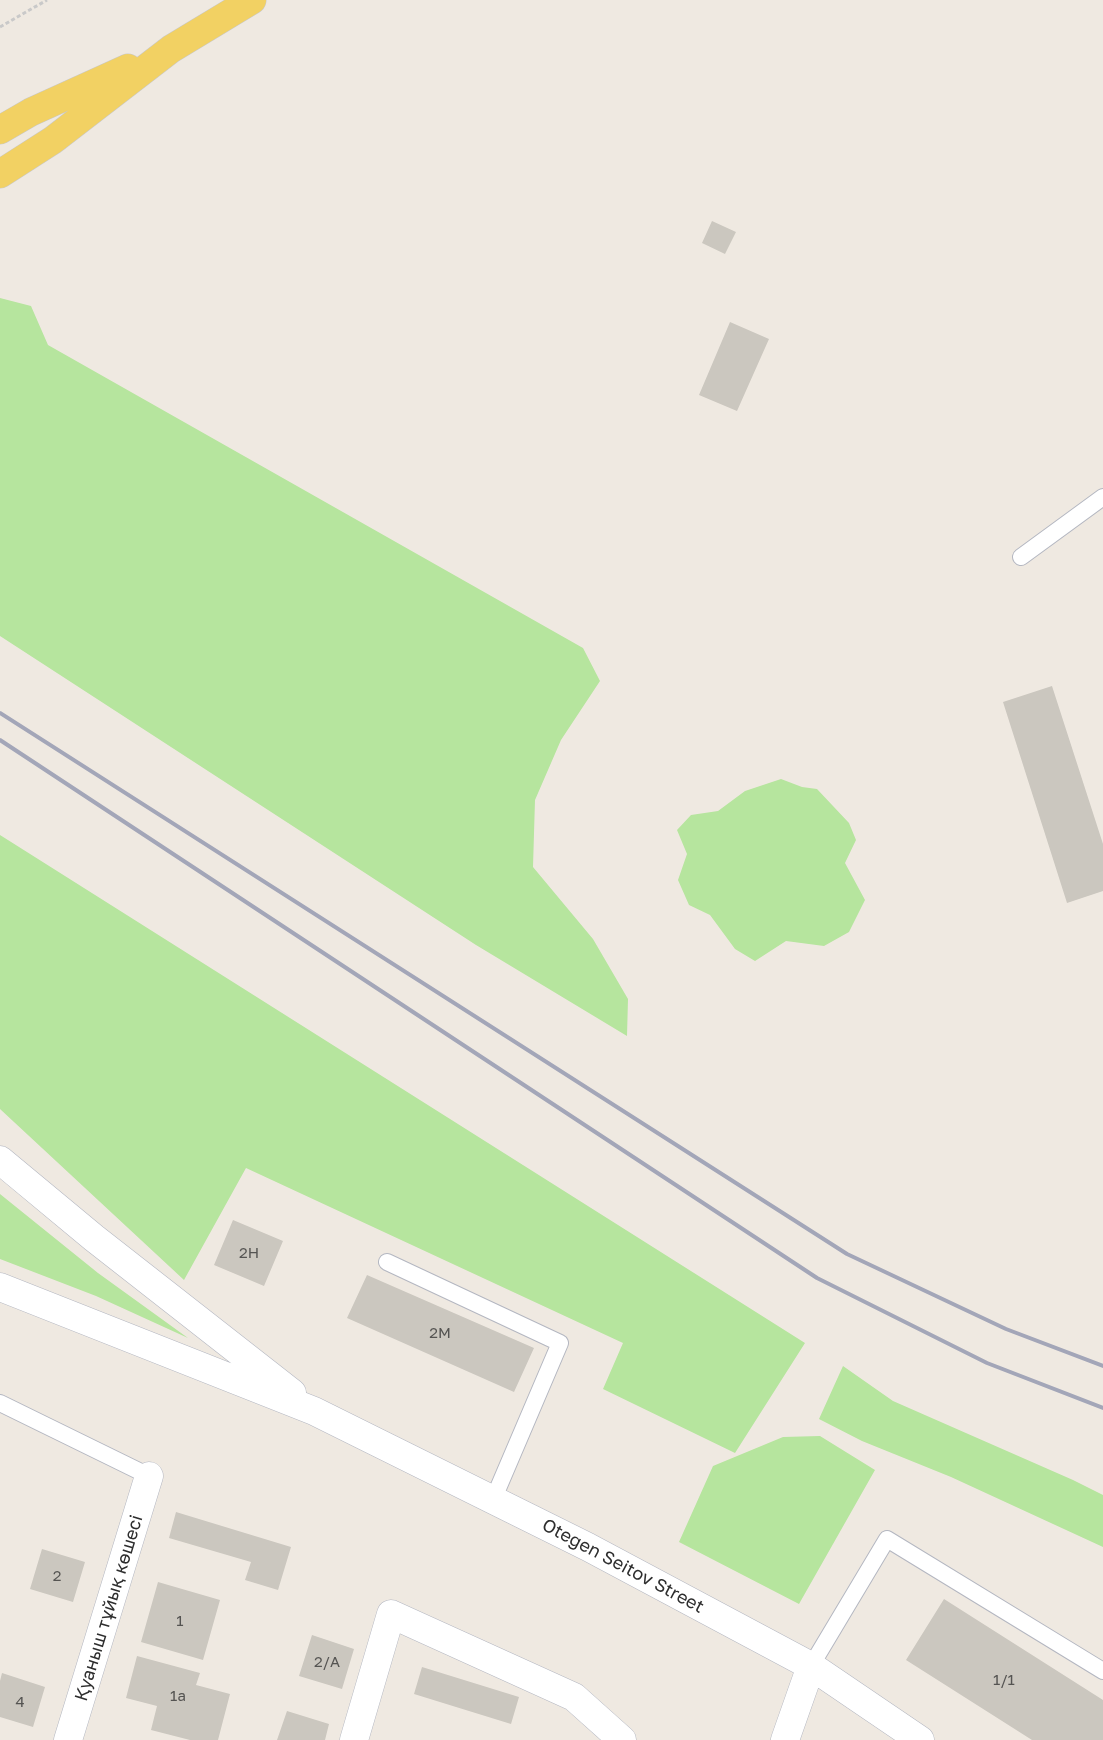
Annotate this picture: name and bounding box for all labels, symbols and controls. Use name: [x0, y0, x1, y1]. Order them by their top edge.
house number: 2Н: [239, 1244, 259, 1262]
house number: 2М: [429, 1324, 451, 1342]
street label: Қуаныш тұйық көшесі: [70, 1512, 148, 1704]
street label: Otegen Seitov Street: [538, 1514, 708, 1618]
house number: 2: [53, 1567, 61, 1585]
house number: 1: [176, 1612, 184, 1630]
house number: 2/А: [314, 1653, 340, 1671]
house number: 1/1: [993, 1671, 1015, 1689]
house number: 1а: [170, 1687, 186, 1705]
house number: 4: [15, 1693, 25, 1711]

